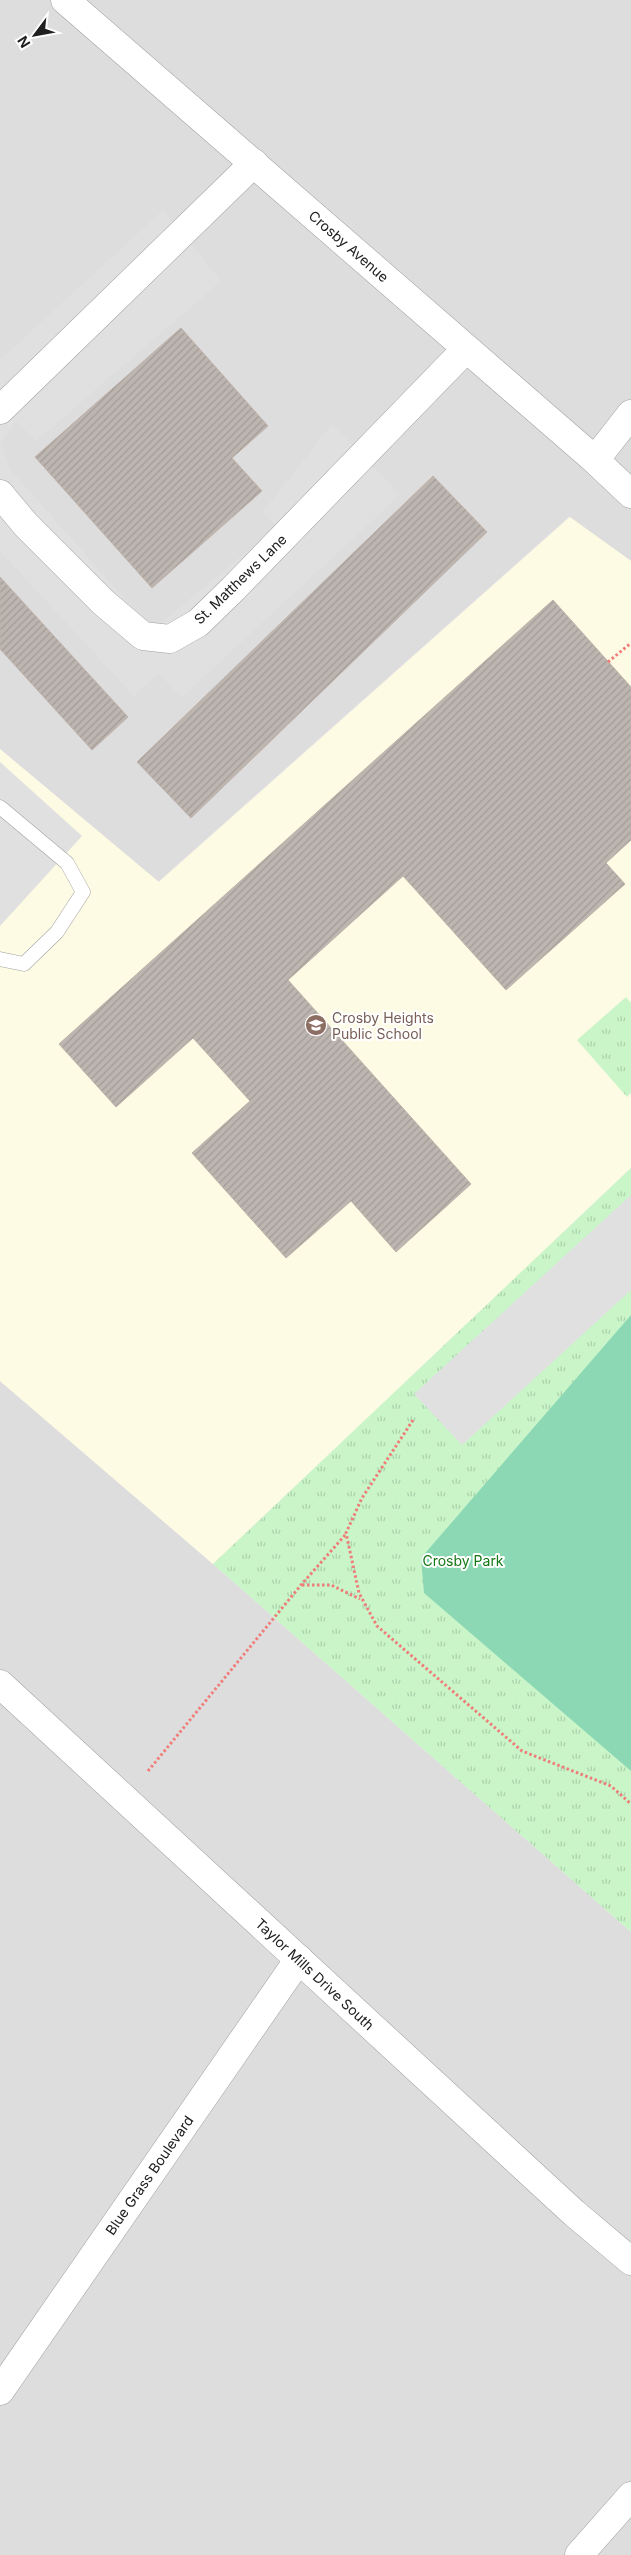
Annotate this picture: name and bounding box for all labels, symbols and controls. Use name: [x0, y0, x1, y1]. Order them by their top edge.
north arrow: [10, 10, 60, 60]
text: N: [14, 33, 34, 51]
street label: Crosby Avenue: [306, 207, 392, 285]
street label: St. Matthews Lane: [190, 530, 290, 628]
place label: Crosby Heights Public School: [332, 1009, 434, 1042]
school or university icon: Crosby Heights Public School: [304, 1013, 328, 1037]
park label: Crosby Park: [422, 1552, 504, 1569]
street label: Taylor Mills Drive South: [252, 1915, 378, 2033]
street label: Blue Grass Boulevard: [101, 2112, 197, 2238]

